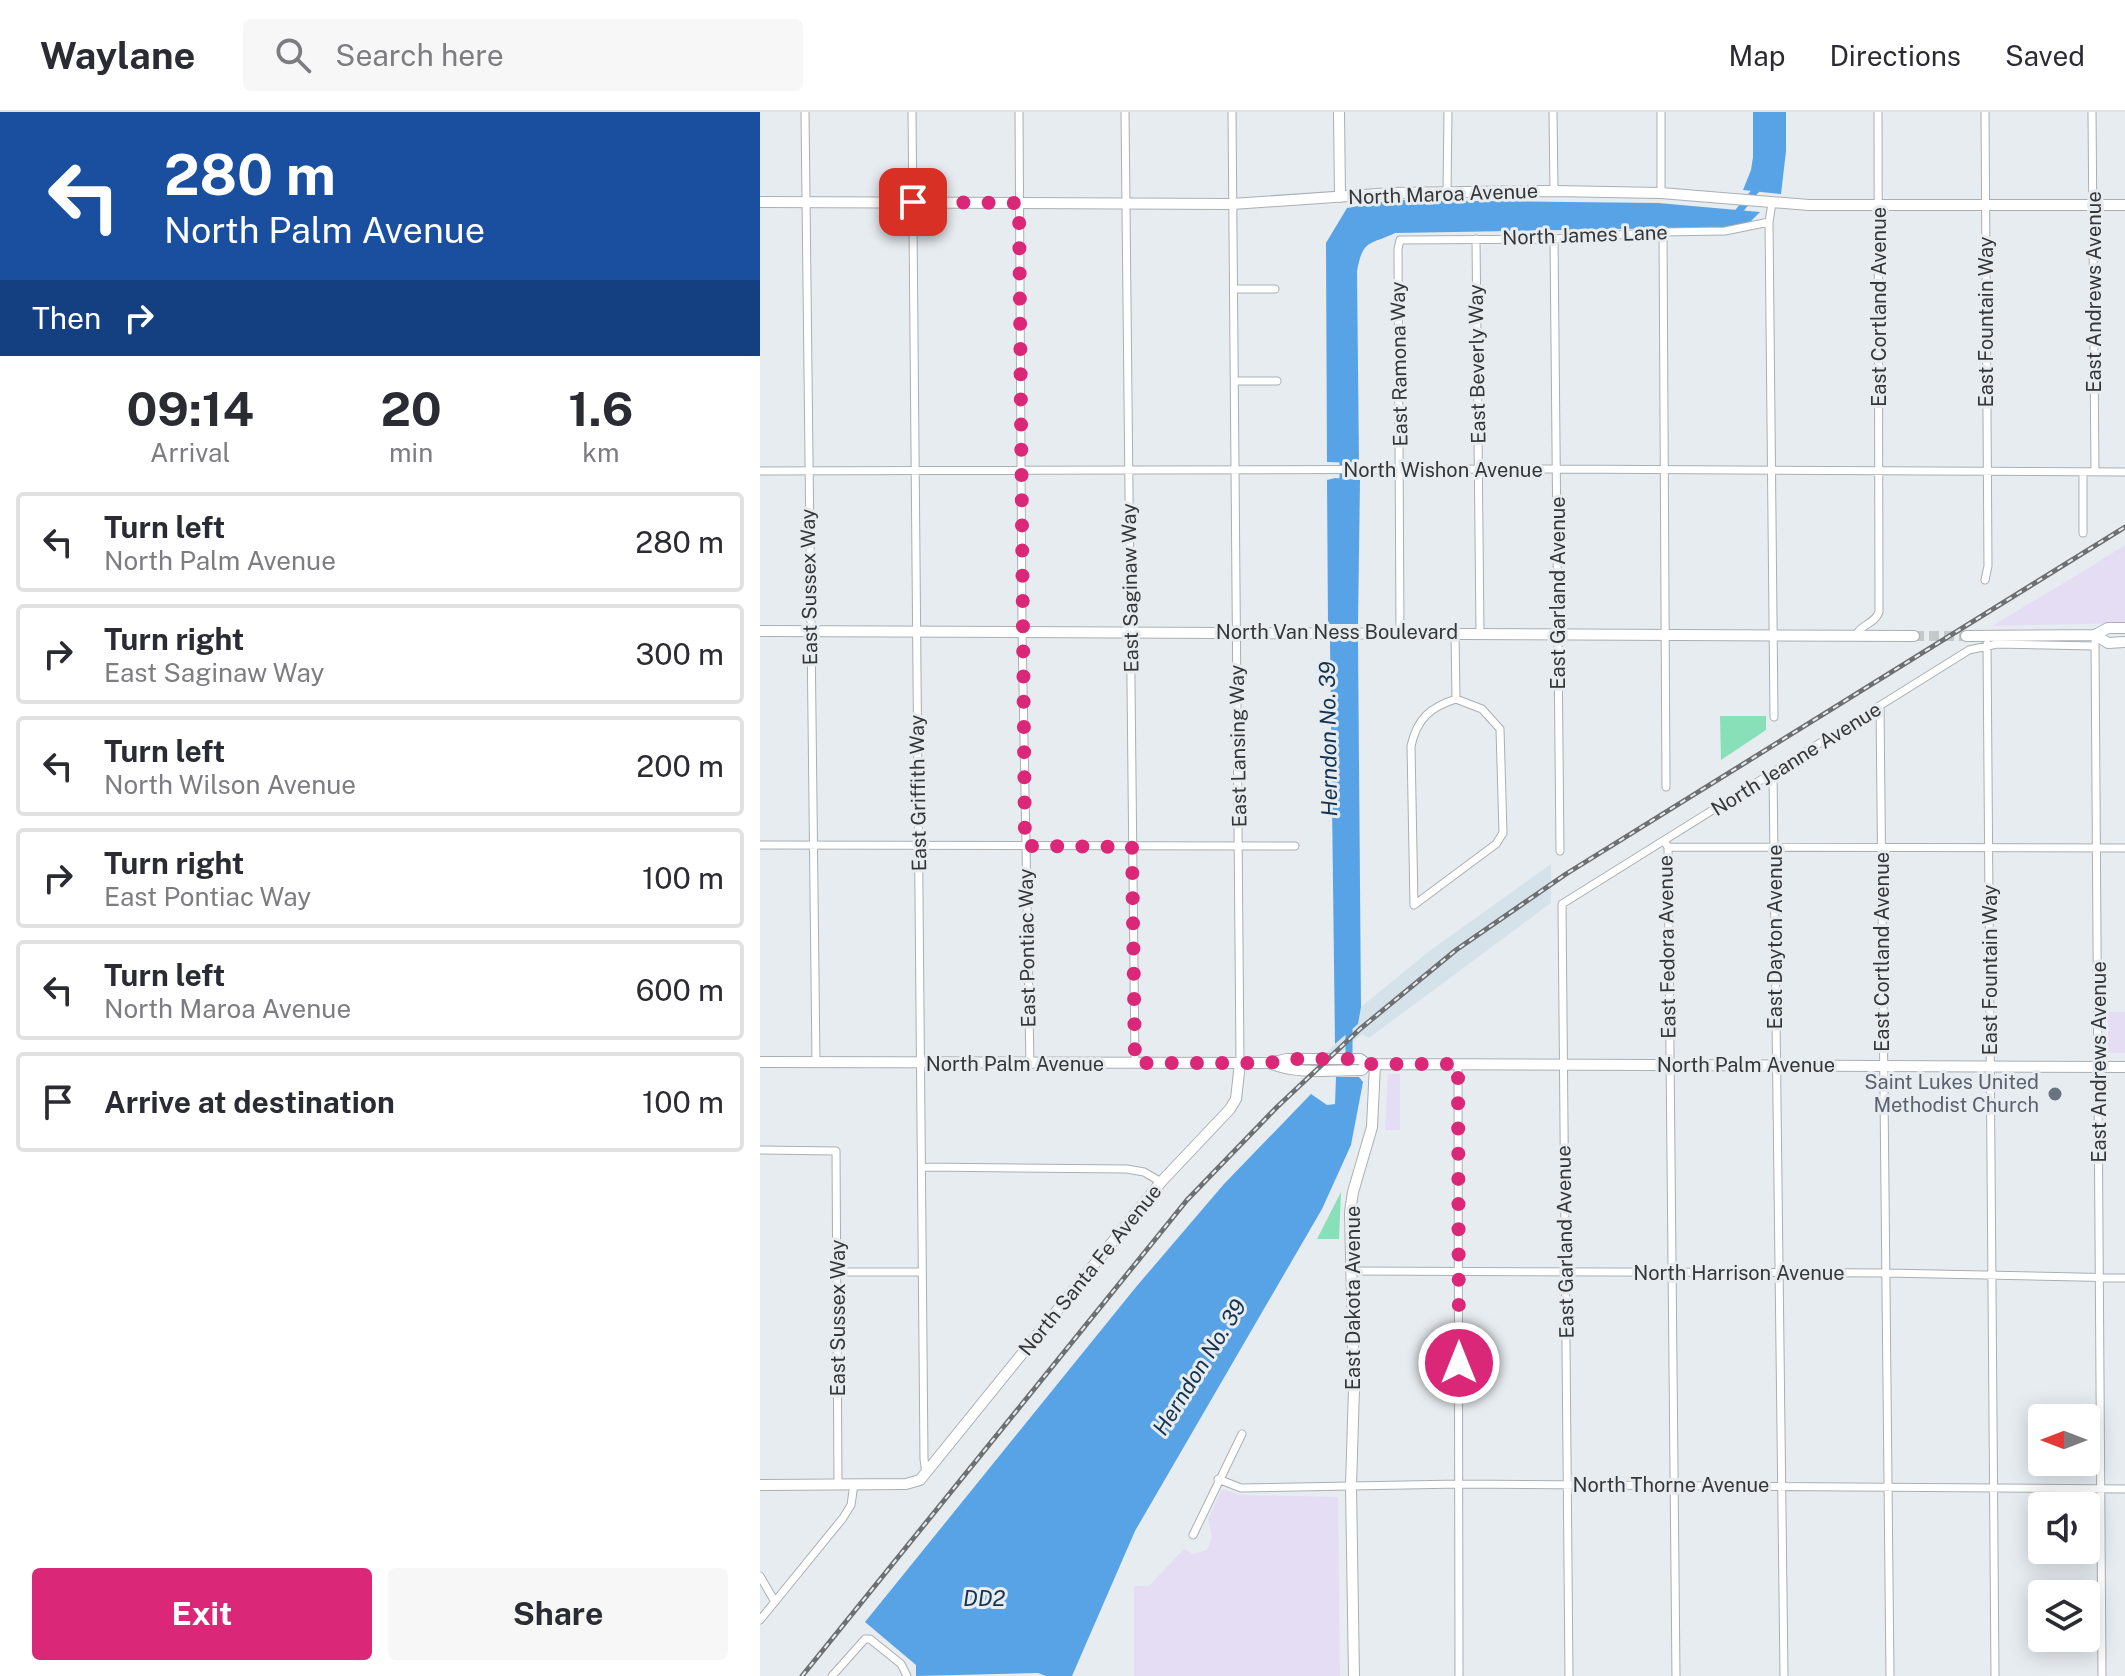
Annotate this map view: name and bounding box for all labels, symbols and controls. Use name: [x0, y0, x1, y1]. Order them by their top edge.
search box: [243, 19, 803, 91]
text: Waylane: [40, 33, 195, 78]
icon: search: [271, 33, 315, 77]
text: Search here: [335, 37, 504, 73]
text: Map: [1729, 39, 1785, 72]
text: Directions: [1829, 39, 1961, 72]
text: Saved: [2005, 39, 2085, 72]
text: 280 m: [164, 142, 336, 208]
icon: left: [32, 144, 136, 248]
pin: [879, 168, 947, 236]
street label: North Maroa Avenue: [1348, 179, 1538, 209]
icon: arrive: [891, 180, 935, 224]
street label: East Andrews Avenue: [2082, 191, 2106, 393]
street label: East Cortland Avenue: [1867, 207, 1891, 407]
text: North Palm Avenue: [164, 209, 485, 251]
street label: North James Lane: [1502, 220, 1668, 250]
street label: East Fountain Way: [1974, 236, 1998, 407]
street label: East Ramona Way: [1386, 281, 1412, 447]
street label: East Beverly Way: [1464, 284, 1490, 444]
icon: right: [117, 296, 161, 340]
text: Then: [32, 300, 101, 336]
text: 09:14: [127, 380, 254, 437]
text: 20: [380, 380, 442, 437]
text: 1.6: [568, 380, 634, 437]
text: Arrival: [150, 437, 230, 468]
text: min: [389, 437, 433, 468]
text: km: [582, 437, 619, 468]
street label: North Wishon Avenue: [1343, 458, 1543, 482]
street label: East Garland Avenue: [1546, 496, 1570, 690]
street label: East Saginaw Way: [1117, 503, 1143, 673]
street label: East Sussex Way: [796, 508, 822, 666]
text: Turn left: [104, 509, 225, 545]
icon: left: [36, 520, 80, 564]
text: 280 m: [635, 524, 724, 560]
text: North Palm Avenue: [104, 545, 336, 576]
street label: North Van Ness Boulevard: [1216, 620, 1458, 644]
text: Turn right: [104, 621, 244, 657]
icon: right: [36, 632, 80, 676]
text: 300 m: [636, 636, 724, 672]
text: East Saginaw Way: [104, 657, 324, 688]
water label: Herndon No. 39: [1314, 661, 1342, 817]
street label: East Lansing Way: [1225, 664, 1251, 828]
street label: North Jeanne Avenue: [1707, 697, 1885, 821]
street label: East Griffith Way: [905, 714, 931, 872]
text: Turn left: [104, 733, 225, 769]
icon: left: [36, 744, 80, 788]
text: 200 m: [636, 748, 724, 784]
text: North Wilson Avenue: [104, 769, 356, 800]
street label: East Dayton Avenue: [1763, 844, 1787, 1030]
text: Turn right: [104, 845, 244, 881]
street label: East Cortland Avenue: [1870, 852, 1894, 1052]
street label: East Fedora Avenue: [1653, 855, 1681, 1039]
icon: right: [36, 856, 80, 900]
text: 100 m: [642, 860, 724, 896]
street label: East Pontiac Way: [1014, 868, 1040, 1028]
text: East Pontiac Way: [104, 881, 311, 912]
street label: East Fountain Way: [1978, 884, 2002, 1055]
text: Turn left: [104, 957, 225, 993]
street label: East Andrews Avenue: [2087, 961, 2111, 1163]
icon: left: [36, 968, 80, 1012]
text: 600 m: [636, 972, 724, 1008]
text: North Maroa Avenue: [104, 993, 351, 1024]
street label: North Palm Avenue: [926, 1052, 1104, 1076]
street label: North Palm Avenue: [1657, 1053, 1835, 1077]
place label: Saint Lukes United Methodist Church: [1864, 1070, 2039, 1117]
icon: arrive: [36, 1080, 80, 1124]
text: Arrive at destination: [104, 1084, 395, 1120]
text: 100 m: [642, 1084, 724, 1120]
marker: Saint Lukes United Methodist Church: [2046, 1085, 2064, 1103]
street label: East Garland Avenue: [1551, 1145, 1579, 1339]
street label: North Santa Fe Avenue: [1014, 1180, 1166, 1360]
street label: East Dakota Avenue: [1341, 1206, 1365, 1390]
street label: East Sussex Way: [826, 1239, 850, 1396]
street label: North Harrison Avenue: [1633, 1261, 1845, 1285]
water label: Herndon No. 39: [1147, 1294, 1251, 1440]
position arrow: [1417, 1321, 1501, 1405]
north arrow: [2028, 1404, 2100, 1476]
map controls: [2028, 1404, 2100, 1652]
street label: North Thorne Avenue: [1573, 1473, 1769, 1497]
button: sound: [2028, 1492, 2100, 1564]
button: Exit: [32, 1568, 372, 1660]
button: Share: [388, 1568, 728, 1660]
button: layers: [2028, 1580, 2100, 1652]
water label: DD2: [963, 1585, 1005, 1611]

